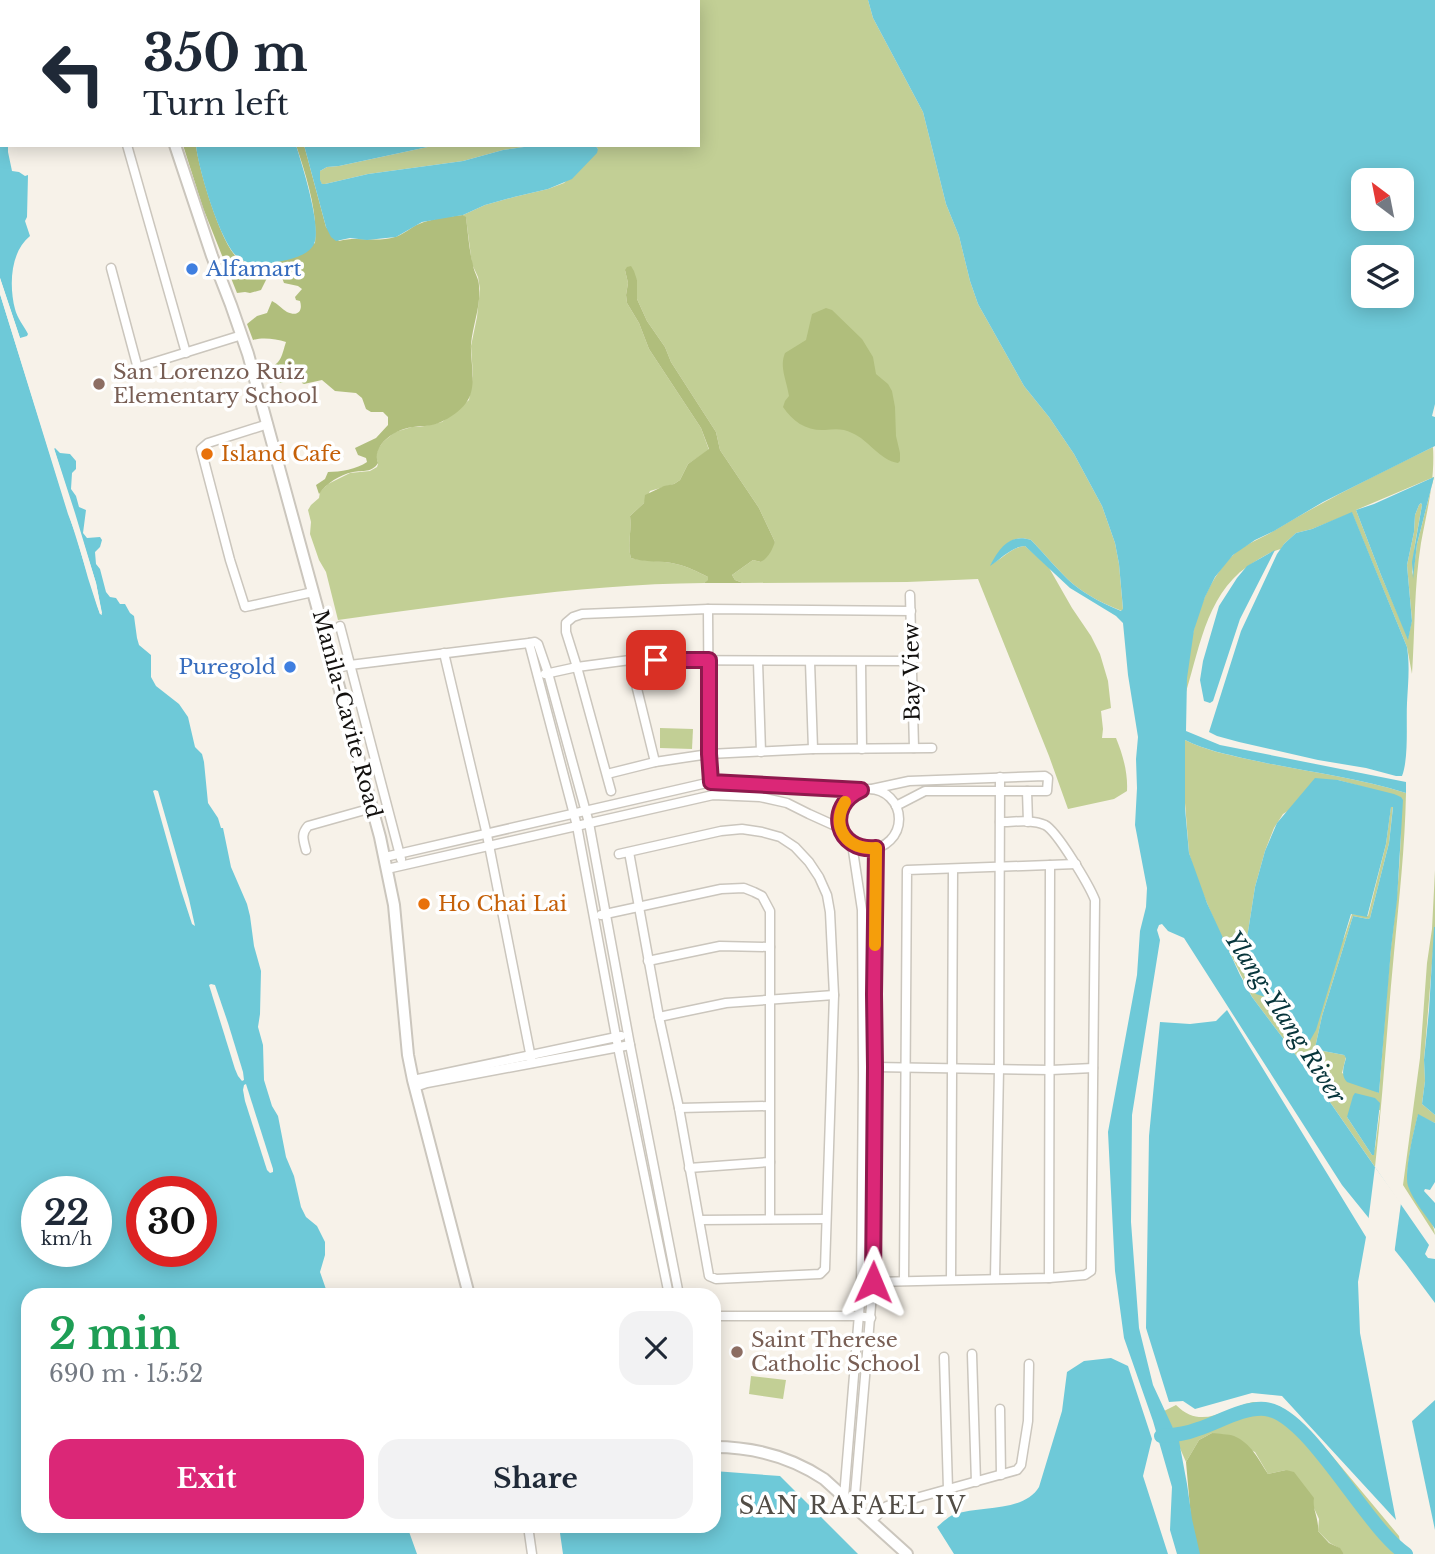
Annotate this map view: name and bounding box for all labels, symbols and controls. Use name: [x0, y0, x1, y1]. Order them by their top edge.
text: 350 m: [143, 23, 308, 84]
icon: left: [28, 28, 119, 119]
text: Turn left: [143, 84, 289, 124]
north arrow: [1351, 168, 1414, 231]
map controls: [1351, 168, 1414, 308]
button: layers: [1351, 245, 1414, 308]
place label: Alfamart: [205, 256, 302, 282]
marker: Alfamart: [184, 261, 200, 277]
place label: San Lorenzo Ruiz Elementary School: [113, 359, 318, 409]
marker: San Lorenzo Ruiz Elementary School: [91, 376, 107, 392]
place label: Island Cafe: [221, 441, 341, 467]
marker: Island Cafe: [199, 446, 215, 462]
street label: Manila-Cavite Road: [307, 607, 387, 821]
street label: Bay View: [898, 623, 926, 721]
pin: [626, 630, 686, 690]
icon: arrive: [637, 641, 675, 679]
place label: Puregold: [178, 654, 276, 680]
marker: Puregold: [282, 659, 298, 675]
place label: Ho Chai Lai: [438, 891, 567, 917]
marker: Ho Chai Lai: [416, 896, 432, 912]
water label: Ylang-Ylang River: [1219, 926, 1352, 1110]
speed limit sign: 30: [126, 1176, 217, 1267]
text: 22: [44, 1191, 89, 1234]
text: km/h: [41, 1228, 92, 1250]
position arrow: [836, 1245, 910, 1319]
text: 2 min: [49, 1308, 180, 1360]
button: close: [619, 1311, 693, 1385]
place label: Saint Therese Catholic School: [751, 1327, 921, 1377]
marker: Saint Therese Catholic School: [729, 1344, 745, 1360]
text: 690 m · 15:52: [49, 1360, 203, 1388]
button: Exit: [49, 1439, 364, 1519]
button: Share: [378, 1439, 693, 1519]
district label: SAN RAFAEL IV: [739, 1491, 967, 1520]

